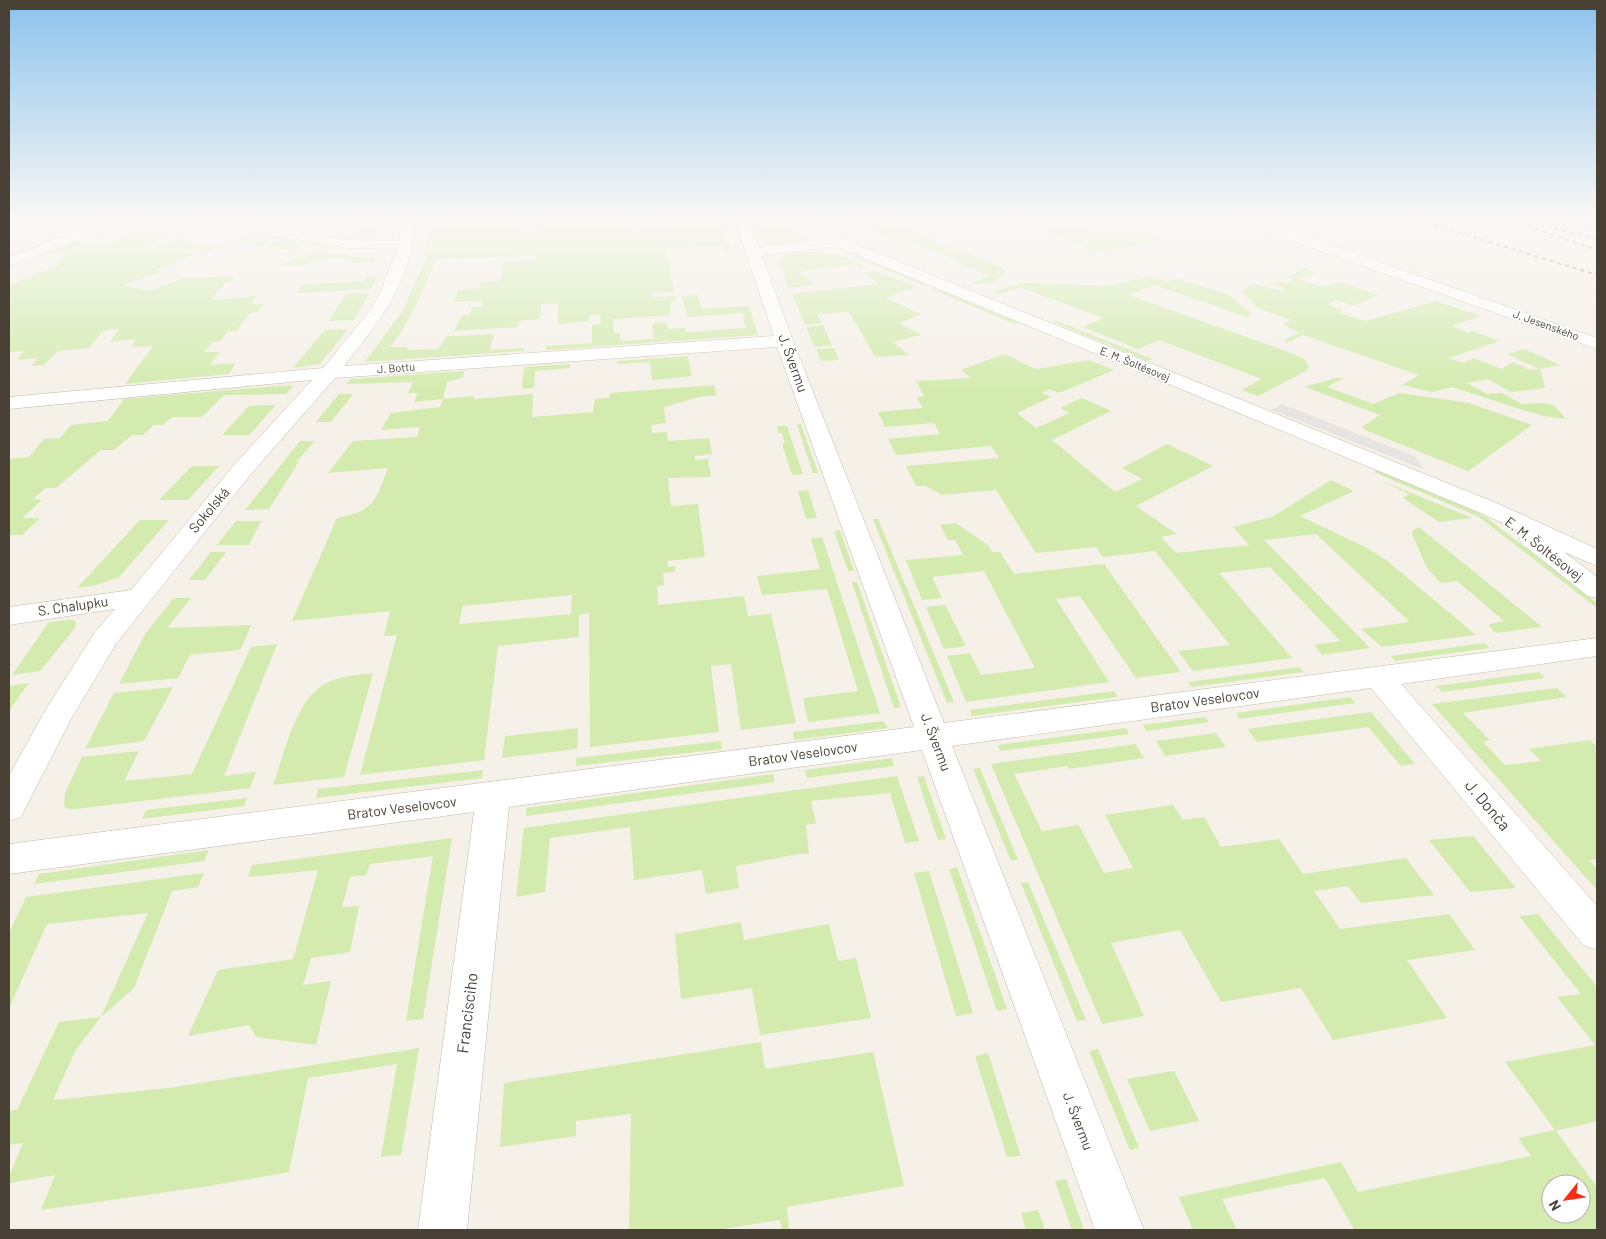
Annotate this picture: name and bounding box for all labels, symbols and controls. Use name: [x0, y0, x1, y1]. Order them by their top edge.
street label: J. Jesenského: [1512, 307, 1581, 342]
street label: J. Švermu: [775, 331, 812, 394]
street label: E. M. Šoltésovej: [1098, 344, 1172, 383]
street label: J. Bottu: [376, 360, 416, 375]
street label: Sokolská: [185, 483, 233, 536]
street label: E. M. Šoltésovej: [1502, 513, 1587, 584]
street label: S. Chalupku: [37, 592, 109, 619]
street label: Bratov Veselovcov: [1149, 683, 1261, 716]
street label: J. Švermu: [918, 710, 955, 773]
street label: Bratov Veselovcov: [747, 737, 859, 770]
street label: J. Donča: [1462, 775, 1515, 834]
street label: Bratov Veselovcov: [346, 792, 458, 823]
street label: Francisciho: [452, 972, 481, 1054]
street label: J. Švermu: [1060, 1089, 1097, 1152]
north arrow: [1541, 1174, 1591, 1224]
text: N: [1545, 1197, 1564, 1214]

